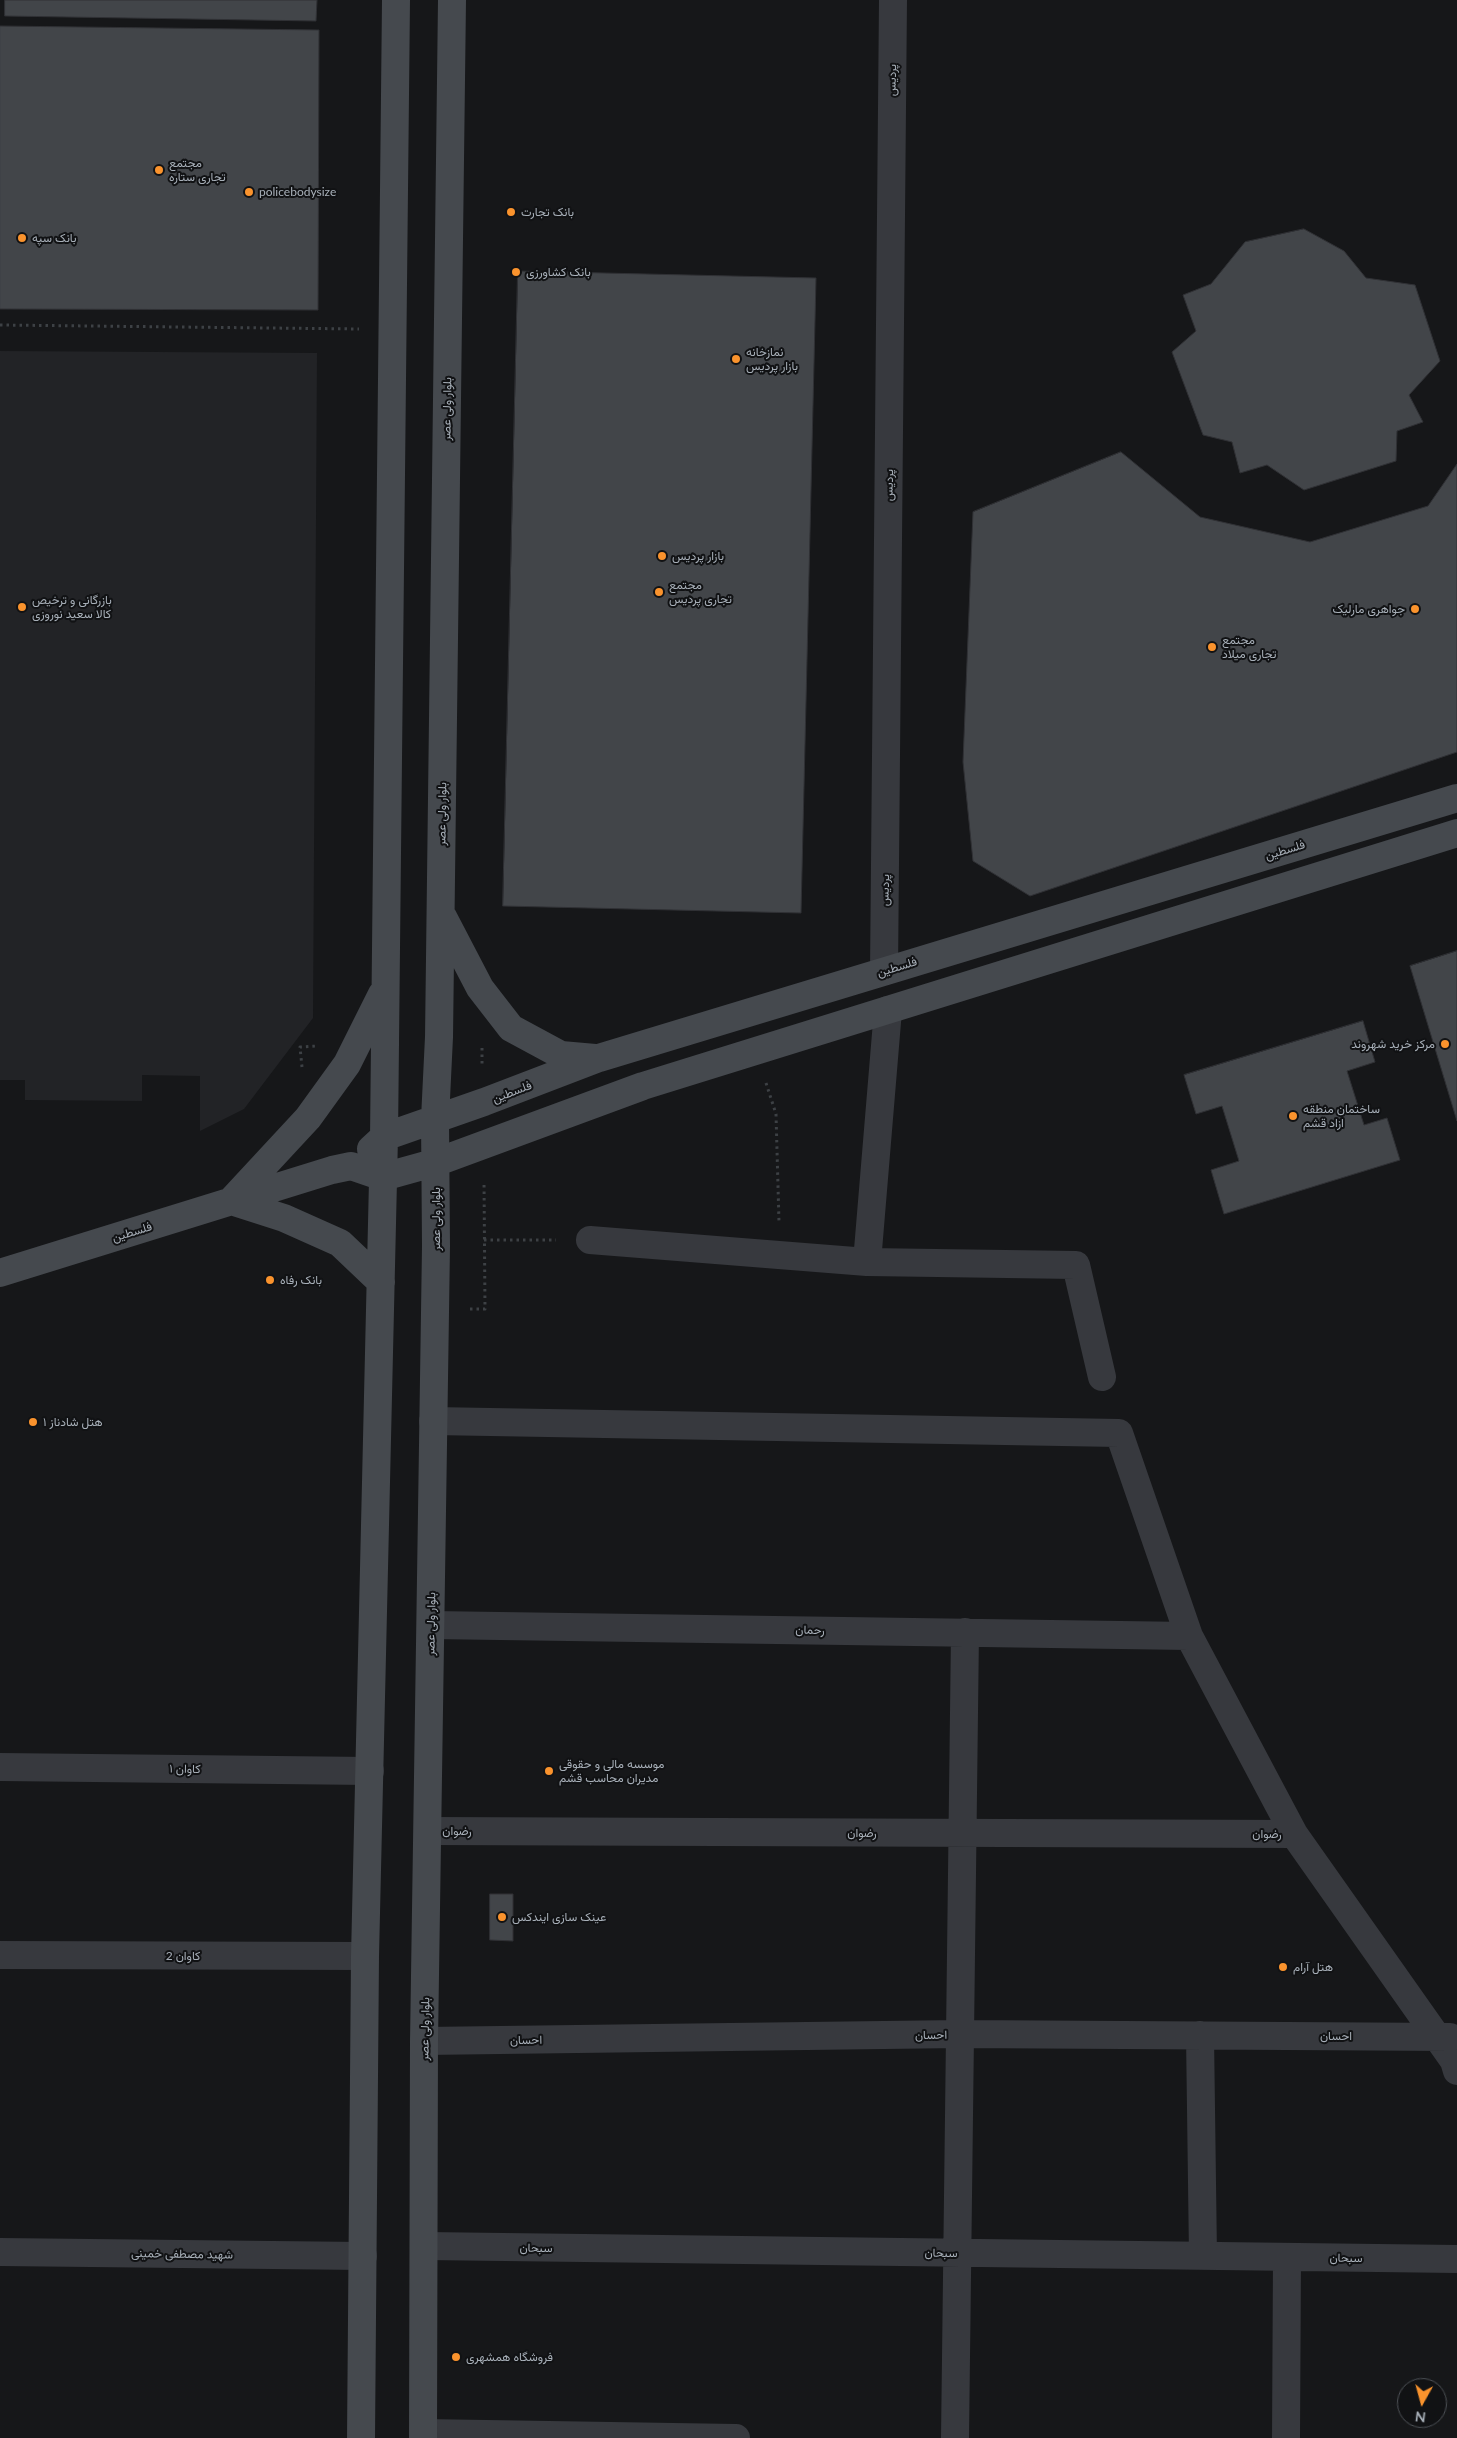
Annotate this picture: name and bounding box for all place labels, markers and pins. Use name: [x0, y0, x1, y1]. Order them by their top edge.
place label: مجتمع تجاری ستاره: [169, 156, 226, 184]
marker: مجتمع تجاری ستاره: [153, 164, 165, 176]
place label: policebodysize: [259, 185, 336, 199]
marker: policebodysize: [243, 186, 255, 198]
place label: بانک تجارت: [521, 205, 574, 219]
marker: بانک تجارت: [505, 206, 517, 218]
place label: بانک سپه: [32, 231, 77, 245]
marker: بانک سپه: [16, 232, 28, 244]
place label: بانک کشاورزی: [526, 265, 591, 279]
marker: بانک کشاورزی: [510, 266, 522, 278]
place label: نمازخانه بازار پردیس: [746, 345, 798, 373]
marker: نمازخانه بازار پردیس: [730, 353, 742, 365]
place label: بازار پردیس: [672, 549, 724, 563]
marker: بازار پردیس: [656, 550, 668, 562]
place label: مجتمع تجاری پردیس: [669, 578, 732, 606]
marker: مجتمع تجاری پردیس: [653, 586, 665, 598]
place label: بازرگانی و ترخیص کالا سعید نوروزی: [32, 593, 112, 621]
marker: بازرگانی و ترخیص کالا سعید نوروزی: [16, 601, 28, 613]
place label: جواهری مارلیک: [1332, 602, 1405, 616]
marker: جواهری مارلیک: [1409, 603, 1421, 615]
place label: مجتمع تجاری میلاد: [1222, 633, 1276, 661]
marker: مجتمع تجاری میلاد: [1206, 641, 1218, 653]
place label: مرکز خرید شهروند: [1351, 1037, 1435, 1051]
marker: مرکز خرید شهروند: [1439, 1038, 1451, 1050]
place label: ساختمان منطقه ازاد قشم: [1303, 1102, 1380, 1130]
marker: ساختمان منطقه ازاد قشم: [1287, 1110, 1299, 1122]
place label: بانک رفاه: [280, 1273, 322, 1287]
marker: بانک رفاه: [264, 1274, 276, 1286]
place label: هتل شادناز ۱: [43, 1415, 103, 1429]
marker: هتل شادناز ۱: [27, 1416, 39, 1428]
place label: موسسه مالی و حقوقی مدیران محاسب قشم: [559, 1757, 665, 1785]
marker: موسسه مالی و حقوقی مدیران محاسب قشم: [543, 1765, 555, 1777]
place label: عینک سازی ایندکس: [512, 1910, 606, 1924]
marker: عینک سازی ایندکس: [496, 1911, 508, 1923]
place label: هتل آرام: [1293, 1960, 1333, 1974]
marker: هتل آرام: [1277, 1961, 1289, 1973]
place label: فروشگاه همشهری: [466, 2350, 553, 2364]
marker: فروشگاه همشهری: [450, 2351, 462, 2363]

